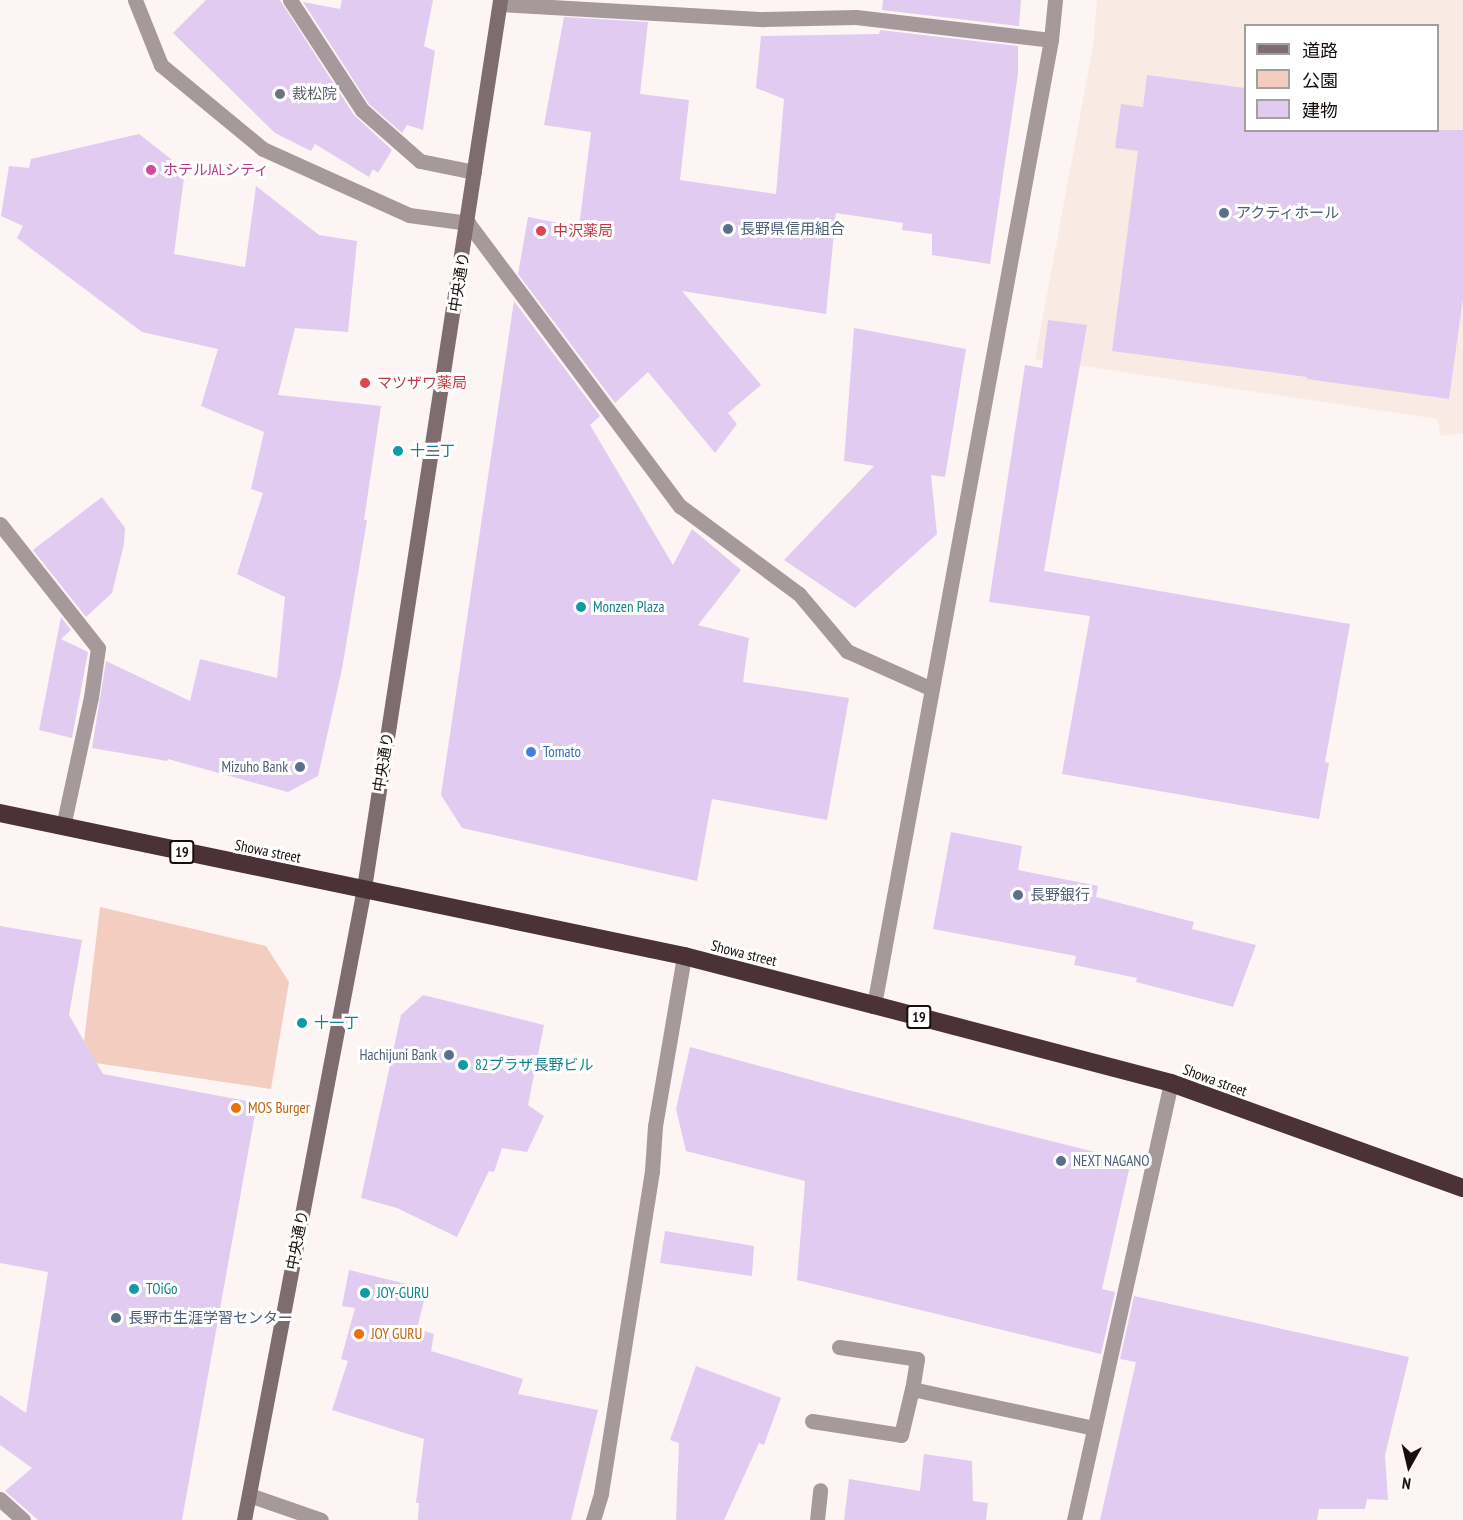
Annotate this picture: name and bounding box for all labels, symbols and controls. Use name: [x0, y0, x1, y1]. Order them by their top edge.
legend: [1244, 24, 1439, 132]
text: 道路: [1302, 39, 1338, 62]
text: 公園: [1302, 69, 1338, 92]
place label: 裁松院: [292, 85, 337, 103]
marker: 裁松院: [273, 87, 287, 101]
text: 建物: [1302, 99, 1338, 122]
place label: ホテルJALシティ: [163, 161, 270, 179]
marker: ホテルJALシティ: [144, 163, 158, 177]
place label: アクティホール: [1236, 204, 1341, 222]
marker: アクティホール: [1217, 206, 1231, 220]
place label: 長野県信用組合: [740, 220, 845, 238]
place label: 中沢薬局: [553, 222, 613, 240]
marker: 長野県信用組合: [721, 222, 735, 236]
marker: 中沢薬局: [534, 224, 548, 238]
street label: 中央通り: [445, 251, 473, 313]
place label: マツザワ薬局: [377, 374, 467, 392]
marker: マツザワ薬局: [358, 376, 372, 390]
place label: 十二丁: [410, 442, 455, 460]
marker: 十二丁: [391, 444, 405, 458]
place label: Monzen Plaza: [593, 598, 664, 616]
marker: Monzen Plaza: [574, 600, 588, 614]
street label: 中央通り: [369, 731, 397, 793]
place label: Tomato: [543, 743, 581, 761]
marker: Tomato: [524, 745, 538, 759]
place label: Mizuho Bank: [222, 758, 288, 776]
marker: Mizuho Bank: [293, 760, 307, 774]
street label: Showa street: [233, 836, 303, 866]
road number: 19: [168, 841, 195, 863]
place label: 長野銀行: [1030, 886, 1090, 904]
marker: 長野銀行: [1011, 888, 1025, 902]
street label: Showa street: [709, 936, 779, 970]
road number: 19: [906, 1006, 932, 1028]
place label: 十一丁: [314, 1014, 359, 1032]
marker: 十一丁: [295, 1016, 309, 1030]
place label: Hachijuni Bank: [360, 1046, 437, 1064]
marker: Hachijuni Bank: [442, 1048, 456, 1062]
place label: 82プラザ長野ビル: [475, 1056, 593, 1074]
marker: 82プラザ長野ビル: [456, 1058, 470, 1072]
street label: Showa street: [1180, 1060, 1250, 1100]
place label: MOS Burger: [248, 1099, 310, 1117]
marker: MOS Burger: [229, 1101, 243, 1115]
place label: NEXT NAGANO: [1073, 1152, 1150, 1170]
marker: NEXT NAGANO: [1054, 1154, 1068, 1168]
street label: 中央通り: [282, 1209, 312, 1271]
place label: TOiGo: [146, 1280, 177, 1298]
marker: TOiGo: [127, 1282, 141, 1296]
place label: JOY-GURU: [377, 1284, 429, 1302]
marker: JOY-GURU: [358, 1286, 372, 1300]
place label: 長野市生涯学習センター: [128, 1309, 293, 1327]
marker: 長野市生涯学習センター: [109, 1311, 123, 1325]
place label: JOY GURU: [371, 1325, 423, 1343]
marker: JOY GURU: [352, 1327, 366, 1341]
north arrow: [1379, 1436, 1439, 1496]
text: N: [1401, 1473, 1412, 1494]

